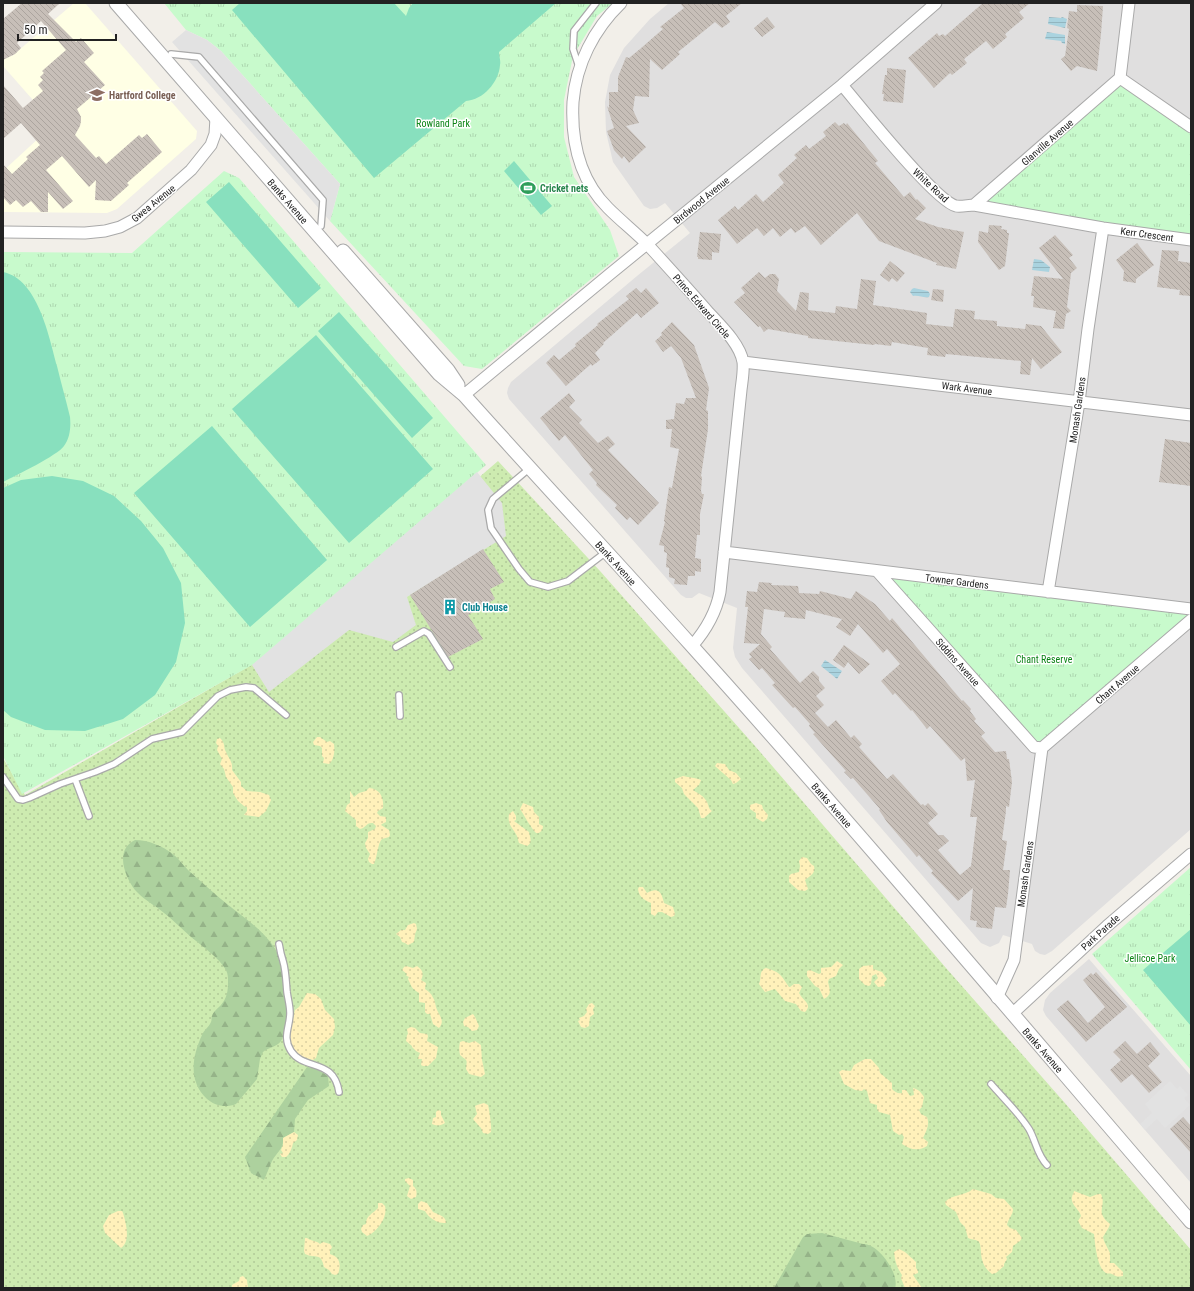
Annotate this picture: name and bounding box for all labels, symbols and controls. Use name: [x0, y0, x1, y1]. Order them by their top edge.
scale bar: [18, 16, 116, 42]
text: 50 m: [24, 23, 48, 37]
school or university icon: Hartford College: [88, 86, 106, 104]
place label: Hartford College: [109, 90, 176, 101]
street label: Glanville Avenue: [1019, 117, 1076, 168]
park label: Rowland Park: [416, 118, 470, 129]
street label: White Road: [911, 166, 951, 205]
street label: Birdwood Avenue: [671, 174, 732, 226]
street label: Banks Avenue: [265, 177, 310, 226]
sports icon: Cricket nets: [519, 179, 537, 197]
street label: Gwea Avenue: [129, 182, 178, 224]
place label: Cricket nets: [540, 183, 589, 194]
street label: Kerr Crescent: [1120, 225, 1174, 244]
street label: Prince Edward Circle: [671, 272, 733, 341]
street label: Monash Gardens: [1067, 376, 1088, 444]
street label: Wark Avenue: [941, 380, 993, 397]
street label: Banks Avenue: [593, 539, 638, 588]
street label: Towner Gardens: [925, 572, 990, 591]
building icon: Club House: [441, 598, 459, 616]
place label: Club House: [462, 602, 508, 613]
street label: Siddins Avenue: [933, 636, 982, 689]
park label: Chant Reserve: [1016, 654, 1073, 665]
street label: Chant Avenue: [1093, 662, 1142, 706]
street label: Banks Avenue: [809, 781, 854, 830]
street label: Monash Gardens: [1015, 840, 1036, 908]
street label: Park Parade: [1079, 912, 1122, 952]
park label: Jellicoe Park: [1125, 953, 1176, 964]
street label: Banks Avenue: [1020, 1026, 1065, 1075]

